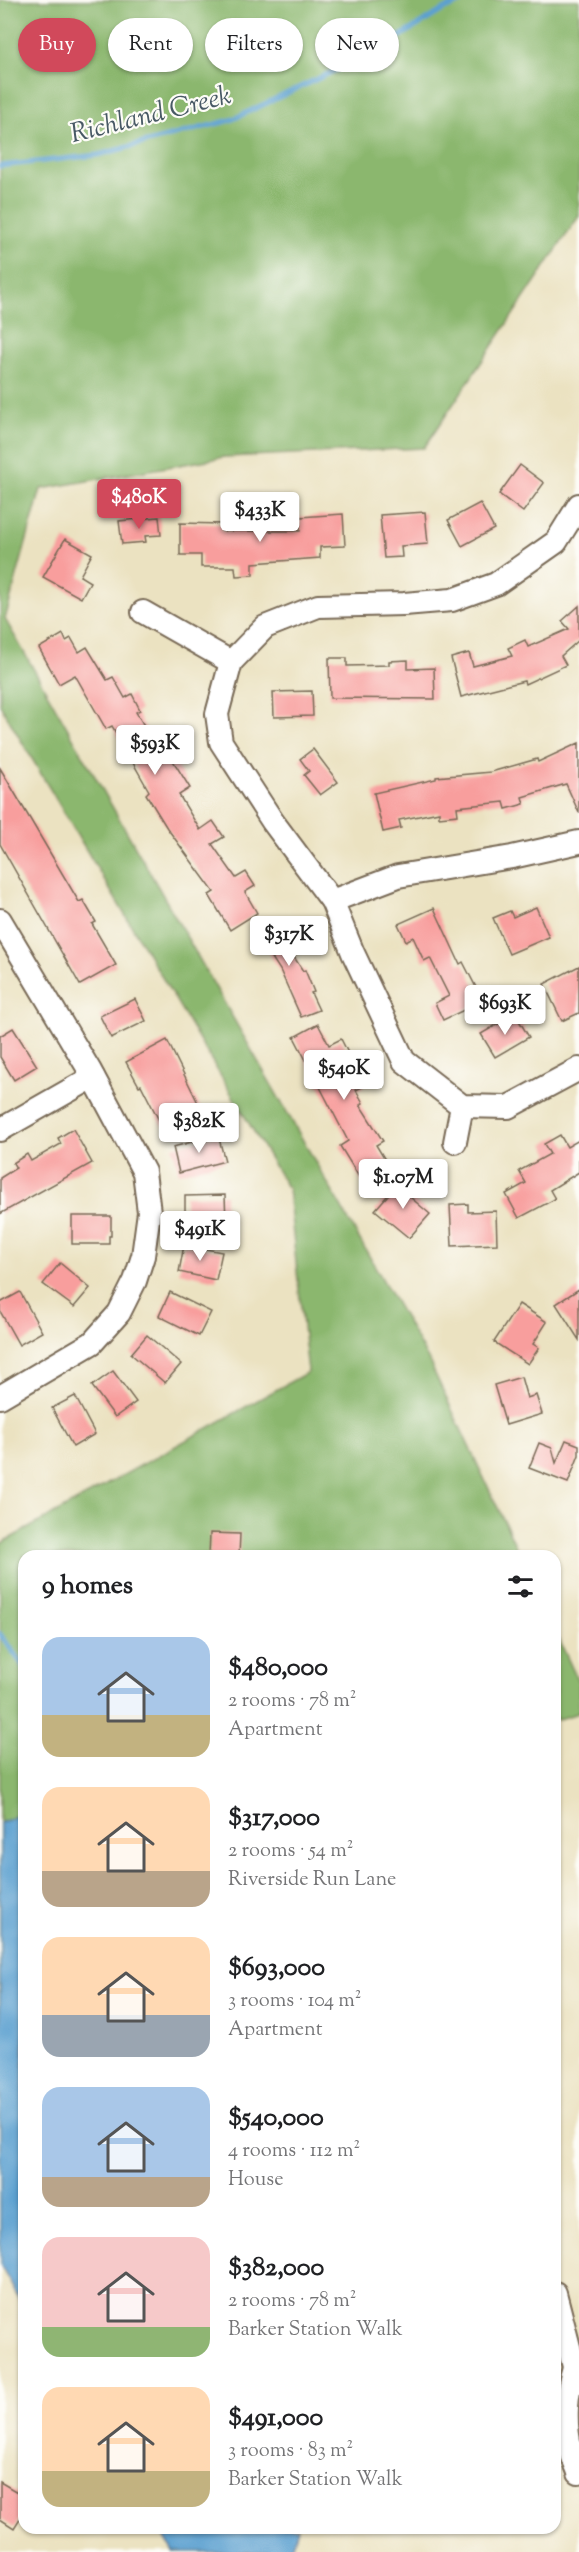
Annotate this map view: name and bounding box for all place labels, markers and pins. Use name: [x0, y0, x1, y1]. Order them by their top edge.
pin: $480K: [97, 479, 181, 530]
pin: $433K: [218, 492, 302, 543]
pin: $593K: [113, 725, 197, 776]
pin: $317K: [247, 916, 331, 967]
pin: $693K: [463, 985, 547, 1036]
pin: $540K: [302, 1050, 386, 1101]
pin: $382K: [157, 1103, 241, 1154]
pin: $1.07M: [354, 1159, 452, 1210]
pin: $491K: [158, 1211, 242, 1262]

